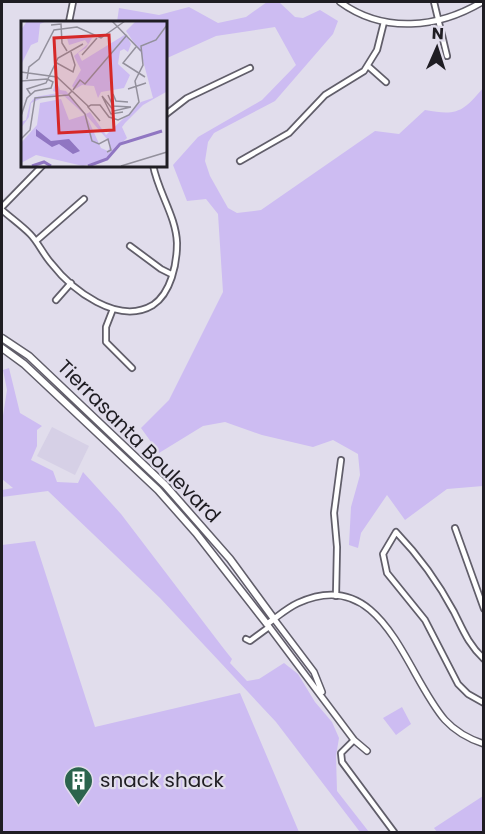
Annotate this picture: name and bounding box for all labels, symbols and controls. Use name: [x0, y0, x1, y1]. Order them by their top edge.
north arrow: [407, 18, 467, 78]
inset map: [21, 21, 166, 166]
text: N: [431, 22, 444, 45]
street label: Tierrasanta Boulevard: [51, 353, 227, 529]
building icon: snack shack: [63, 764, 95, 806]
place label: snack shack: [100, 766, 224, 794]

